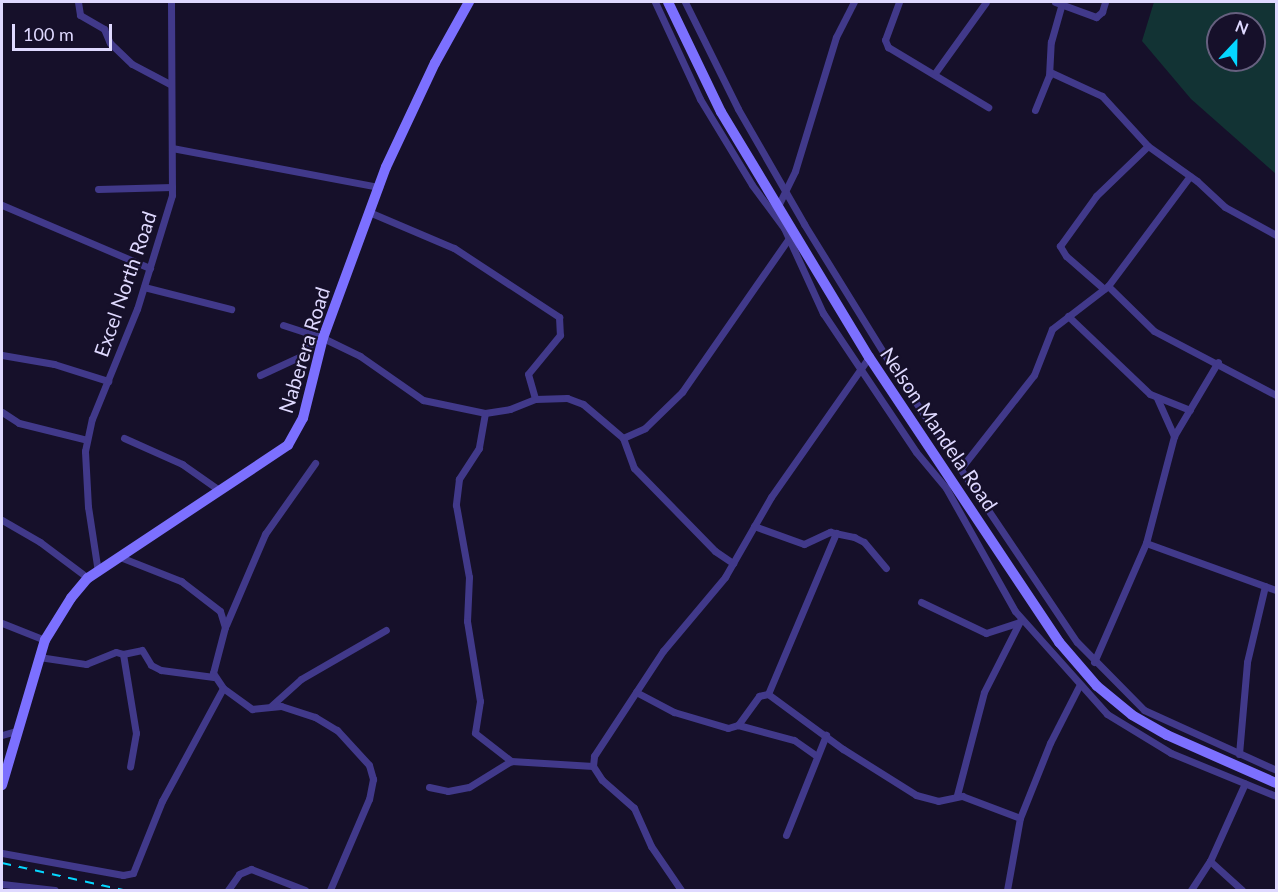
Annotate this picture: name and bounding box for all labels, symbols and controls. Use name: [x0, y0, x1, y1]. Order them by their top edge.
scale bar: [15, 12, 116, 50]
north arrow: [1206, 12, 1266, 72]
text: N: [1233, 16, 1251, 38]
text: 100 m: [23, 23, 74, 45]
street label: Excel North Road: [89, 208, 161, 360]
street label: Naberera Road: [273, 284, 335, 416]
street label: Nelson Mandela Road: [875, 343, 1003, 515]

